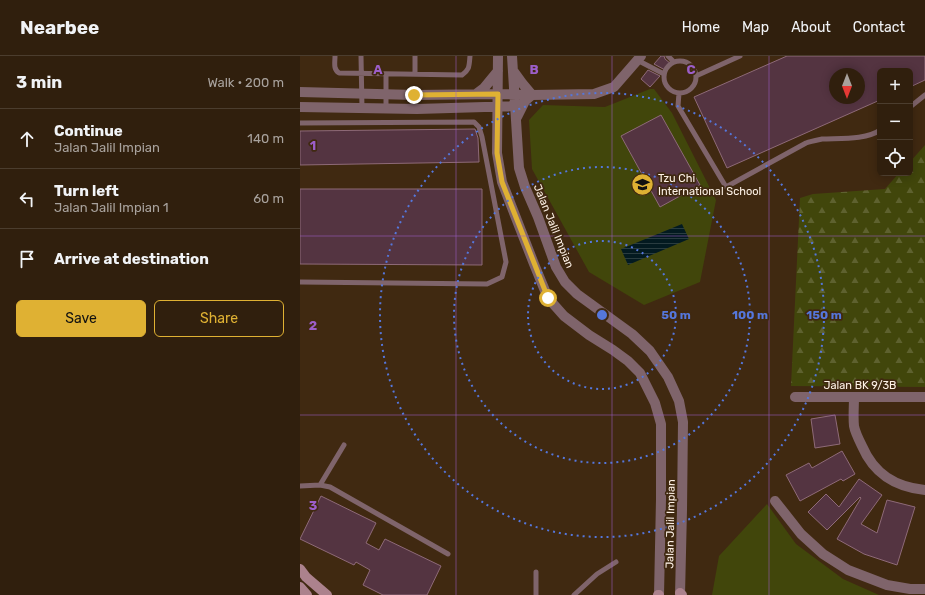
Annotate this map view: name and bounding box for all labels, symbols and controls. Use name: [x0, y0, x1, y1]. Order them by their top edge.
text: Nearbee: [20, 16, 99, 39]
text: Home: [682, 19, 720, 36]
text: Map: [742, 19, 769, 36]
text: About: [791, 19, 831, 36]
text: Contact: [853, 19, 905, 36]
text: A: [373, 62, 383, 77]
text: B: [529, 62, 539, 77]
text: C: [686, 62, 696, 77]
north arrow: [829, 68, 865, 104]
map controls: [877, 68, 913, 176]
button: +: [877, 68, 913, 104]
text: 3 min: [16, 72, 62, 92]
text: Walk · 200 m: [207, 75, 284, 90]
route end: [405, 86, 423, 104]
button: −: [877, 104, 913, 140]
text: Continue: [54, 122, 123, 140]
icon: ahead: [16, 128, 38, 150]
text: 140 m: [247, 131, 284, 146]
text: 1: [310, 138, 316, 153]
text: Jalan Jalil Impian: [54, 140, 160, 155]
button: locate: [877, 140, 913, 176]
school or university icon: Tzu Chi International School: [630, 171, 656, 197]
place label: Tzu Chi International School: [658, 172, 761, 198]
text: Turn left: [54, 182, 119, 200]
street label: Jalan Jalil Impian: [531, 182, 576, 270]
icon: left: [16, 188, 38, 210]
text: 60 m: [253, 191, 284, 206]
text: Jalan Jalil Impian 1: [54, 200, 169, 215]
icon: arrive: [16, 248, 38, 270]
text: Arrive at destination: [54, 250, 209, 268]
route start: [539, 289, 557, 307]
button: Save: [16, 300, 146, 337]
button: Share: [154, 300, 284, 337]
centre of rings: [595, 308, 609, 322]
text: 50 m: [661, 308, 691, 322]
text: 100 m: [732, 308, 768, 322]
text: 150 m: [806, 308, 842, 322]
text: 2: [309, 318, 317, 333]
street label: Jalan BK 9/3B: [824, 379, 896, 392]
street label: Jalan Jalil Impian: [663, 479, 678, 569]
text: 3: [309, 498, 318, 513]

